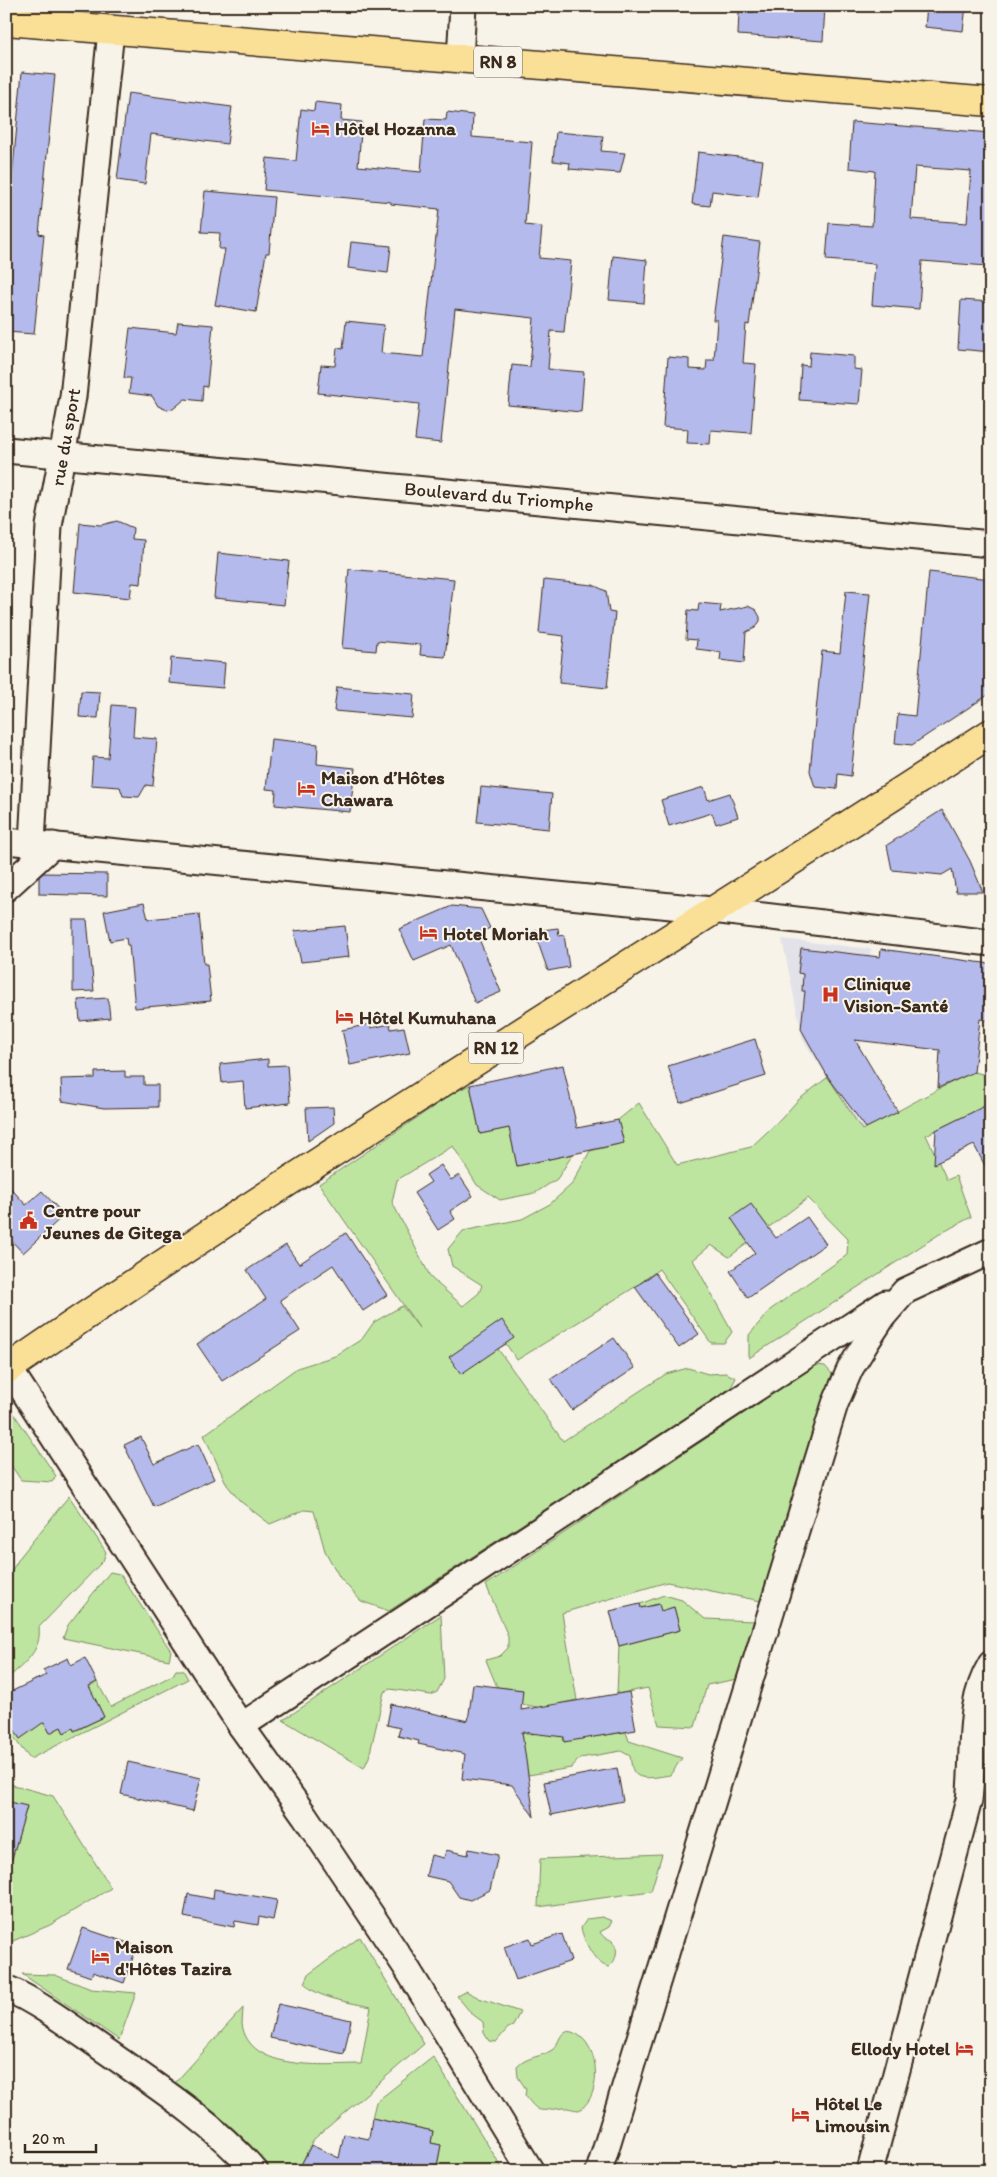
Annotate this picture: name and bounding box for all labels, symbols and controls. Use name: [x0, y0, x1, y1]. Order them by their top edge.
road number: RN 8: [474, 46, 522, 78]
place label: Hôtel Hozanna: [335, 117, 457, 140]
hotel icon: Hôtel Hozanna: [311, 118, 331, 138]
street label: rue du sport: [46, 386, 85, 488]
street label: Boulevard du Triomphe: [403, 477, 595, 516]
place label: Maison d’Hôtes Chawara: [321, 766, 445, 811]
hotel icon: Maison d’Hôtes Chawara: [297, 778, 317, 798]
place label: Hotel Moriah: [443, 922, 549, 945]
hotel icon: Hotel Moriah: [419, 923, 439, 943]
place label: Clinique Vision-Santé: [844, 972, 948, 1017]
hospital icon: Clinique Vision-Santé: [820, 984, 840, 1004]
place label: Hôtel Kumuhana: [359, 1006, 497, 1029]
hotel icon: Hôtel Kumuhana: [335, 1007, 355, 1027]
road number: RN 12: [468, 1032, 524, 1064]
place label: Centre pour Jeunes de Gitega: [42, 1199, 183, 1244]
public building icon: Centre pour Jeunes de Gitega: [19, 1211, 39, 1231]
place label: Maison d'Hôtes Tazira: [115, 1935, 233, 1980]
hotel icon: Maison d'Hôtes Tazira: [91, 1947, 111, 1967]
place label: Ellody Hotel: [851, 2037, 951, 2060]
hotel icon: Ellody Hotel: [954, 2038, 974, 2058]
place label: Hôtel Le Limousin: [815, 2092, 890, 2137]
hotel icon: Hôtel Le Limousin: [791, 2104, 811, 2124]
scale bar: [25, 2122, 96, 2154]
text: 20 m: [32, 2130, 66, 2148]

